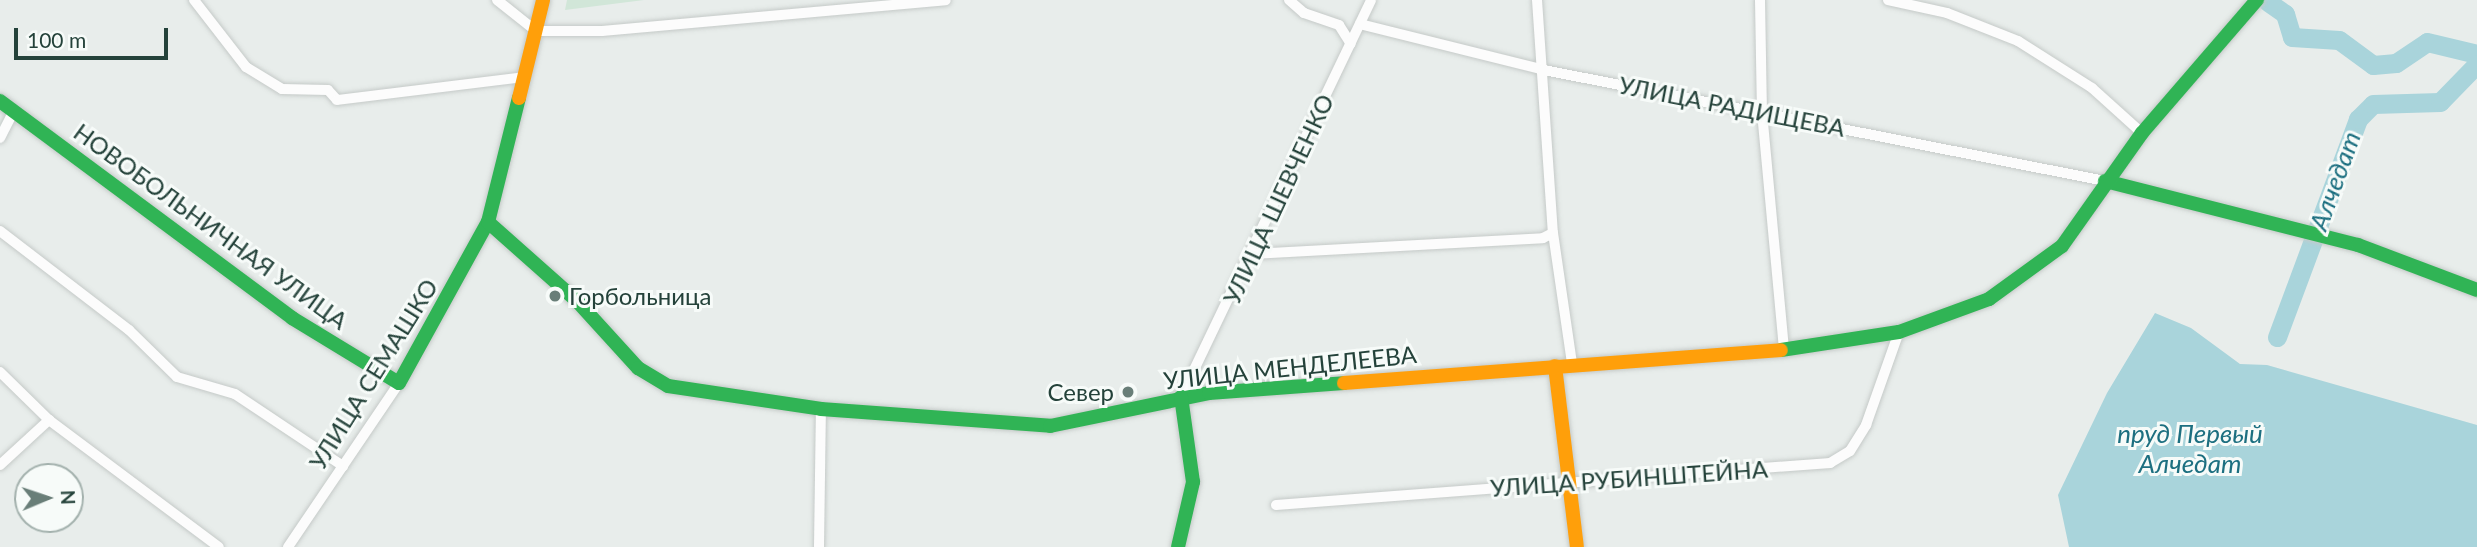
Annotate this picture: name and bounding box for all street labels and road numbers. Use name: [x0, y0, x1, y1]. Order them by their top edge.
street label: УЛИЦА РАДИЩЕВА: [1617, 70, 1847, 142]
street label: УЛИЦА ШЕВЧЕНКО: [1217, 90, 1339, 308]
street label: НОВОБОЛЬНИЧНАЯ УЛИЦА: [69, 117, 353, 335]
street label: УЛИЦА СЕМАШКО: [303, 273, 443, 475]
street label: УЛИЦА МЕНДЕЛЕЕВА: [1162, 339, 1418, 395]
street label: УЛИЦА РУБИНШТЕЙНА: [1489, 454, 1769, 502]

